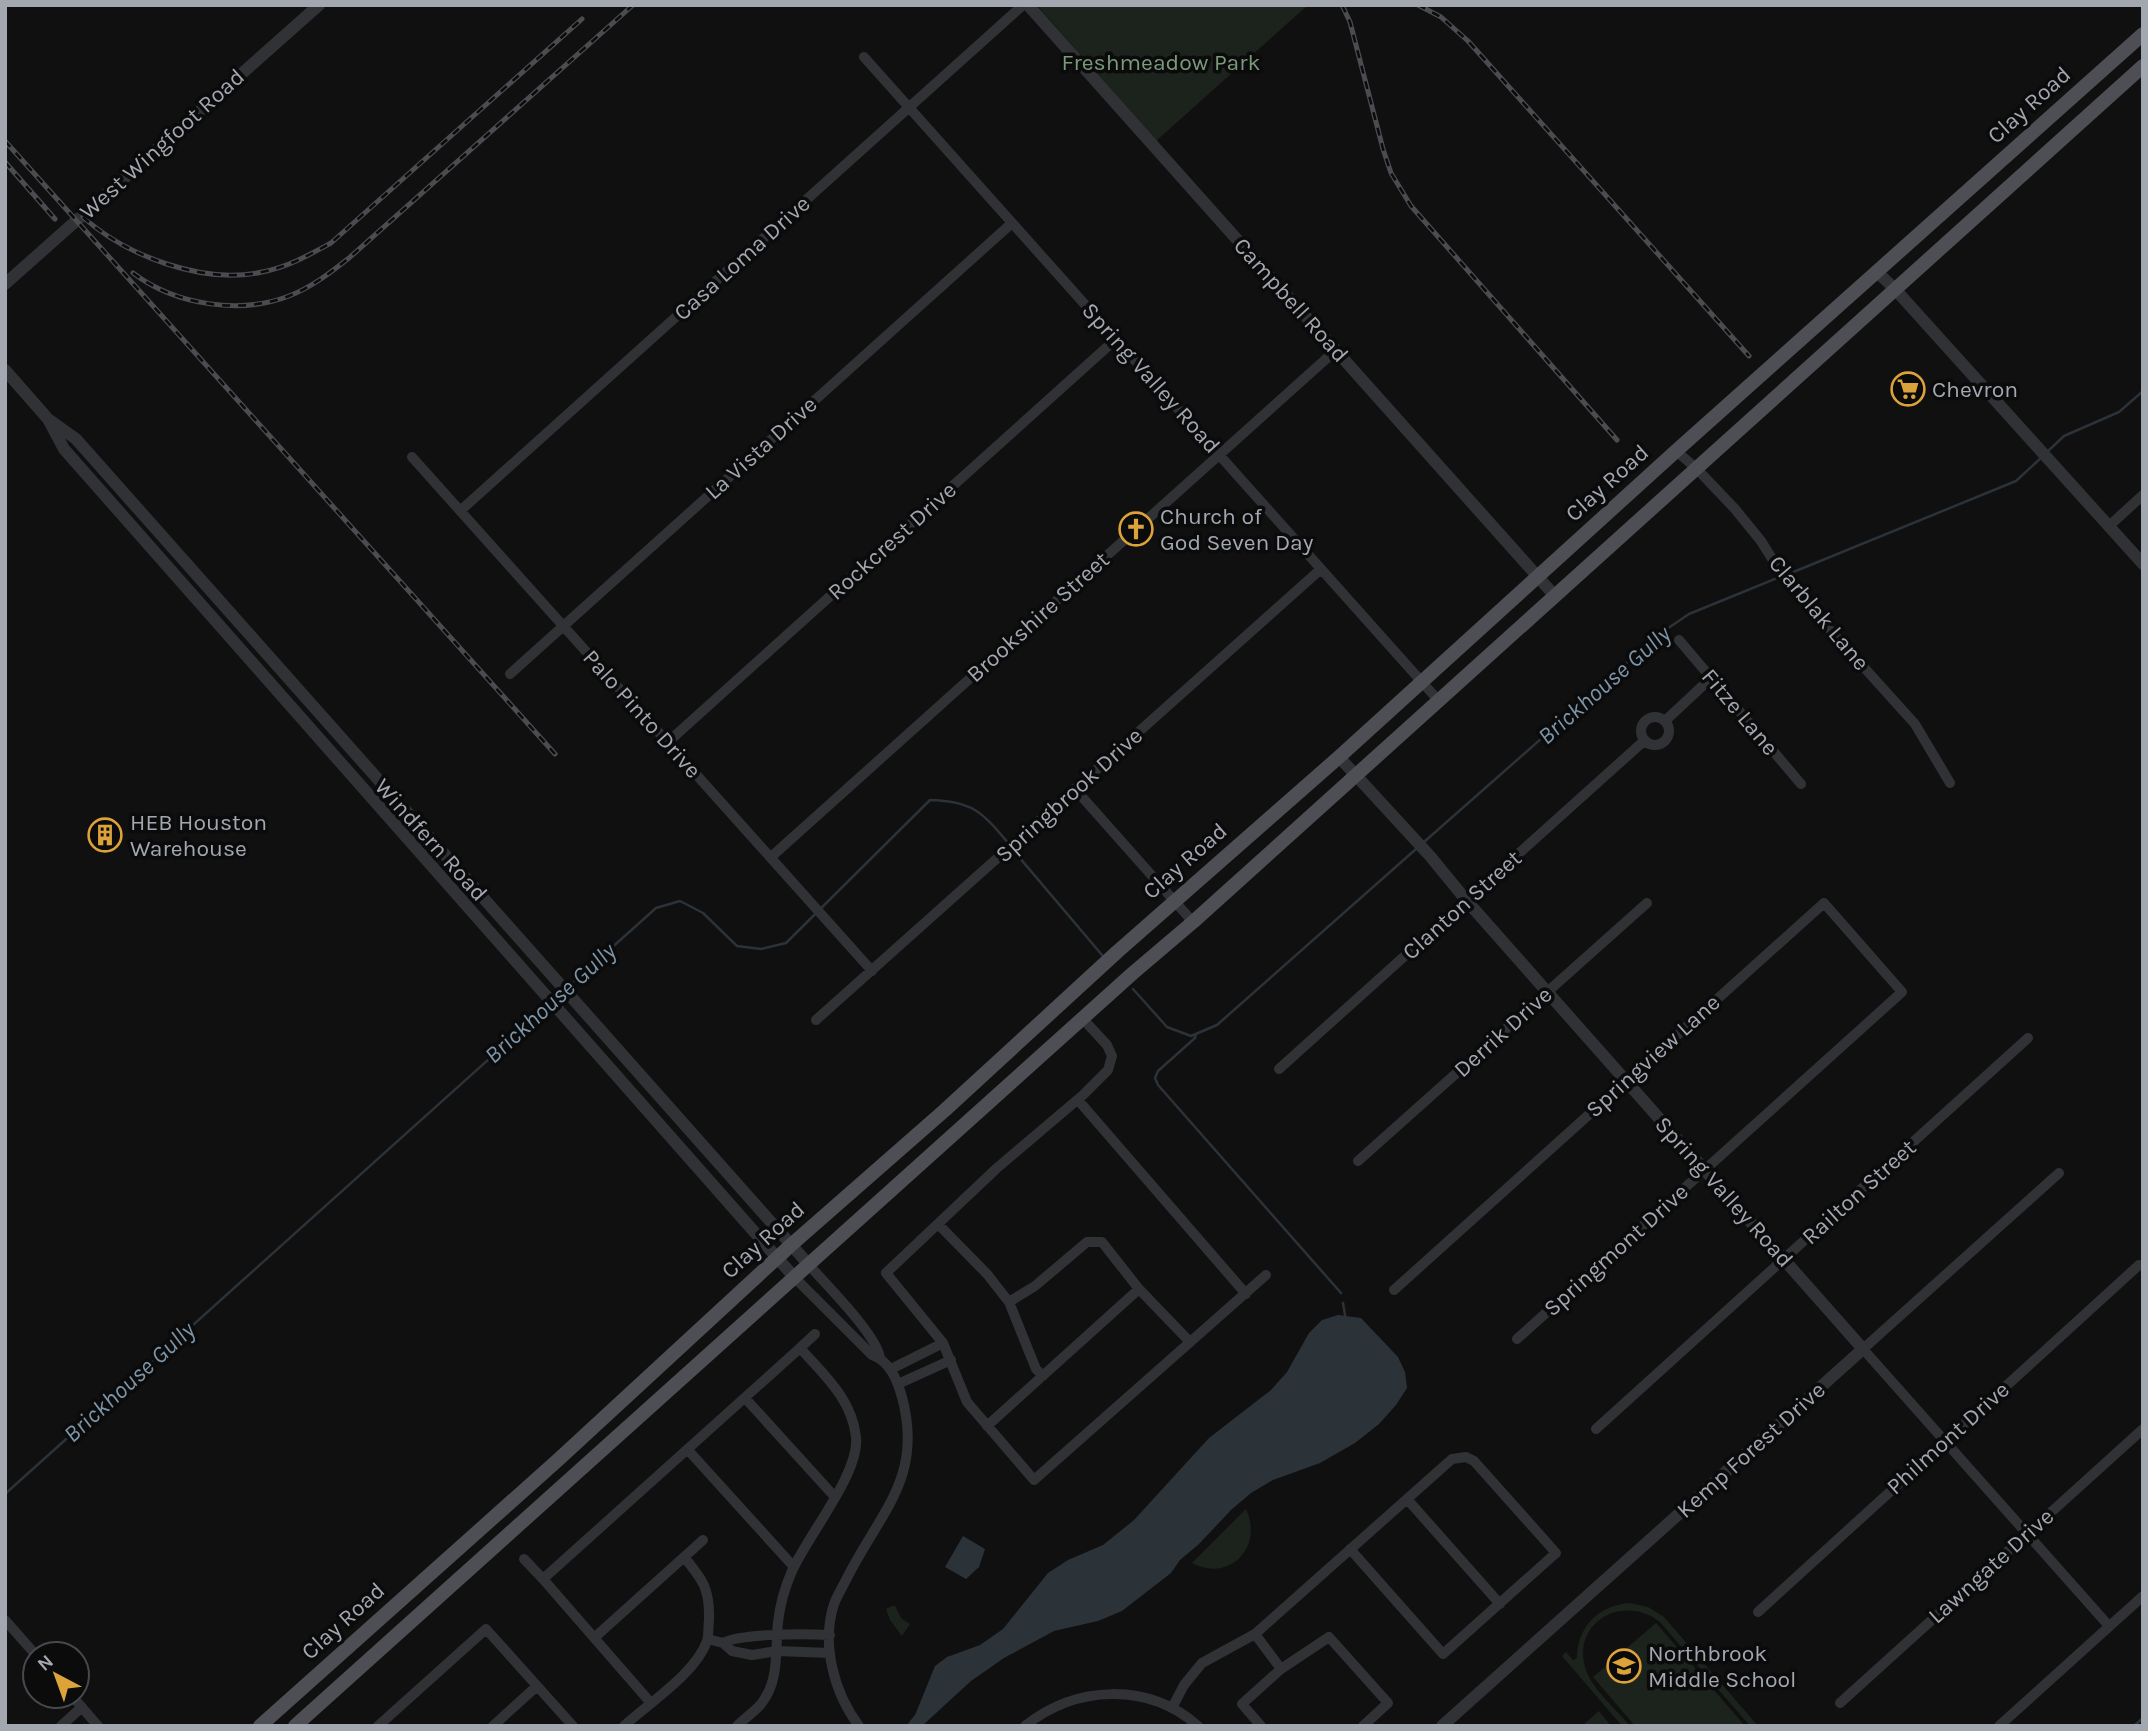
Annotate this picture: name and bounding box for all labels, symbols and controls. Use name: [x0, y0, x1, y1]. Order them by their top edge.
park label: Freshmeadow Park: [1061, 49, 1261, 76]
street label: Clay Road: [1982, 61, 2076, 149]
street label: West Wingfoot Road: [74, 63, 250, 225]
street label: Casa Loma Drive: [668, 190, 816, 326]
street label: Campbell Road: [1228, 232, 1354, 368]
street label: Spring Valley Road: [1076, 297, 1226, 459]
supermarket icon: Chevron: [1889, 370, 1927, 408]
place label: Chevron: [1932, 376, 2018, 403]
street label: La Vista Drive: [699, 391, 823, 505]
street label: Clay Road: [1560, 439, 1654, 527]
street label: Rockcrest Drive: [822, 476, 962, 606]
place label: Church of God Seven Day: [1160, 503, 1314, 556]
church icon: Church of God Seven Day: [1117, 510, 1155, 548]
street label: Brookshire Street: [961, 546, 1115, 688]
street label: Clarblak Lane: [1763, 550, 1875, 676]
water label: Brickhouse Gully: [1532, 619, 1676, 750]
street label: Palo Pinto Drive: [577, 644, 707, 784]
street label: Fitze Lane: [1696, 663, 1784, 761]
street label: Springbrook Drive: [990, 722, 1148, 868]
street label: Windfern Road: [369, 773, 493, 907]
place label: HEB Houston Warehouse: [130, 809, 267, 862]
building icon: HEB Houston Warehouse: [86, 816, 124, 854]
street label: Clay Road: [1138, 817, 1232, 905]
street label: Clanton Street: [1397, 844, 1527, 965]
water label: Brickhouse Gully: [479, 937, 622, 1069]
street label: Derrik Drive: [1448, 981, 1558, 1083]
street label: Springview Lane: [1580, 989, 1726, 1123]
street label: Spring Valley Road: [1649, 1111, 1799, 1273]
street label: Railton Street: [1797, 1134, 1922, 1250]
street label: Springmont Drive: [1538, 1178, 1694, 1322]
street label: Clay Road: [716, 1196, 810, 1284]
water label: Brickhouse Gully: [58, 1316, 201, 1448]
street label: Kemp Forest Drive: [1671, 1376, 1831, 1524]
street label: Philmont Drive: [1881, 1376, 2015, 1500]
street label: Lawngate Drive: [1923, 1503, 2059, 1629]
street label: Clay Road: [296, 1577, 390, 1665]
north arrow: [21, 1640, 91, 1710]
place label: Northbrook Middle School: [1648, 1640, 1797, 1693]
school or university icon: Northbrook Middle School: [1605, 1647, 1643, 1685]
text: N: [33, 1650, 58, 1676]

